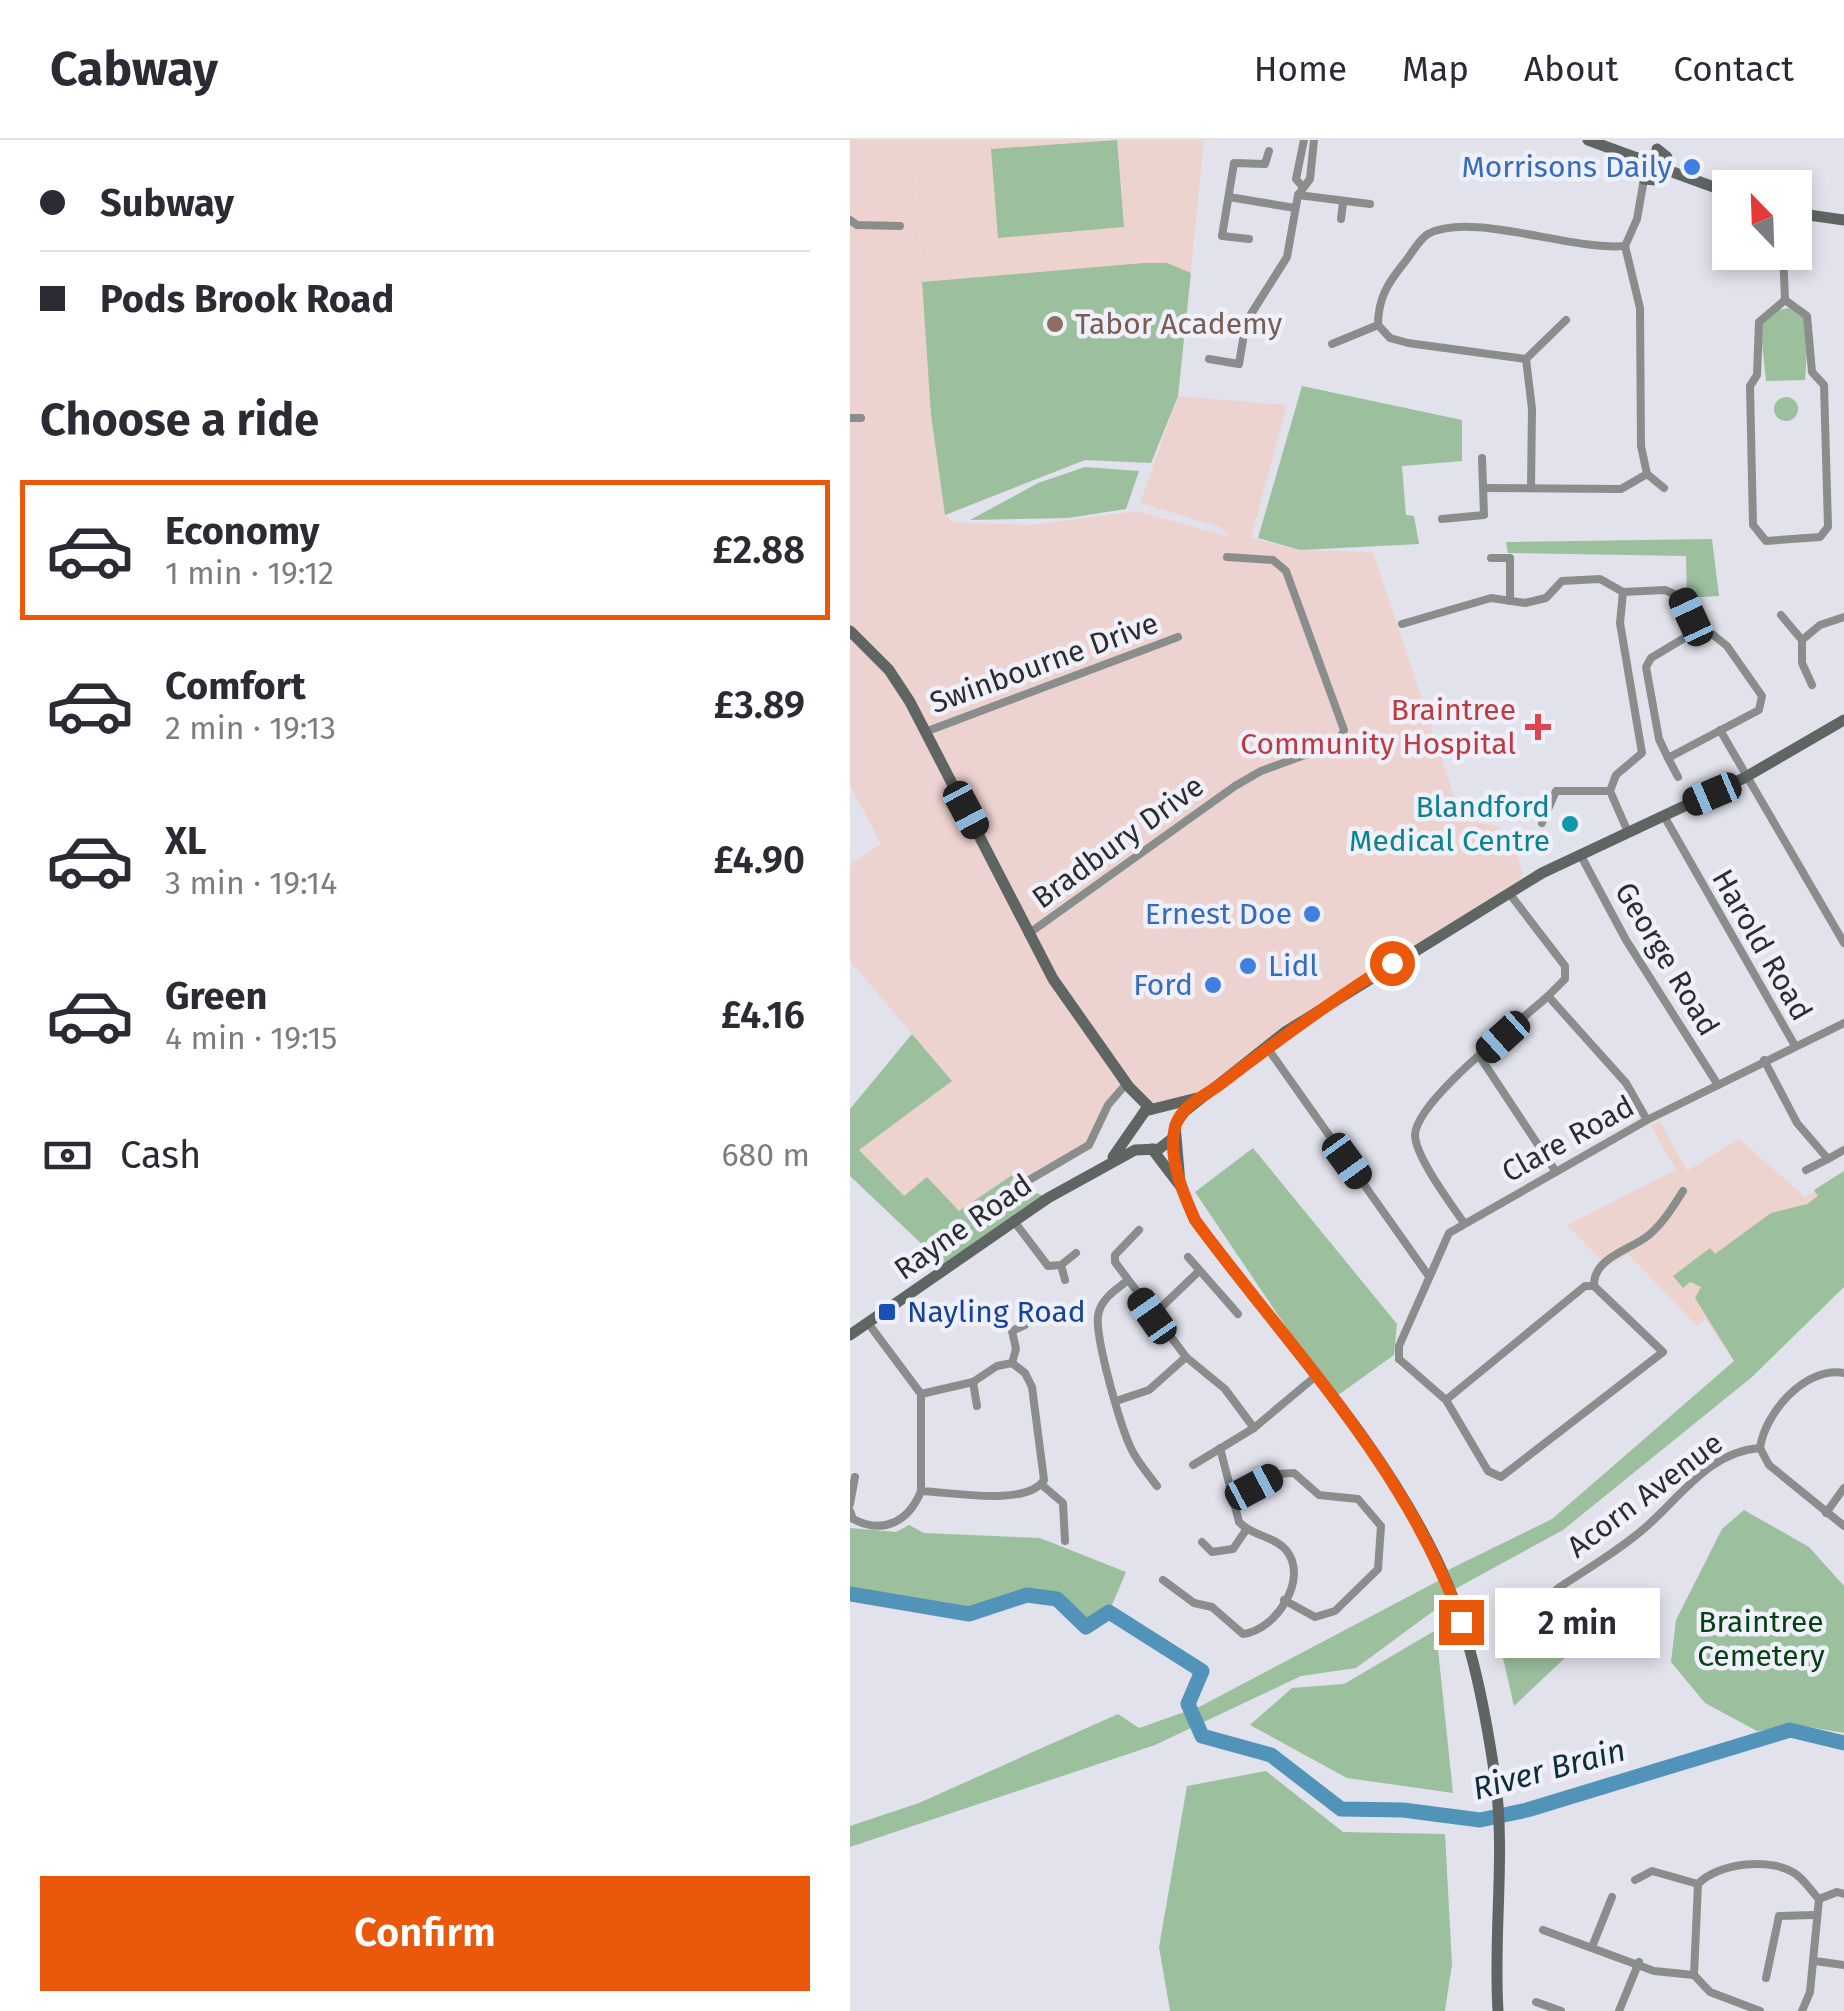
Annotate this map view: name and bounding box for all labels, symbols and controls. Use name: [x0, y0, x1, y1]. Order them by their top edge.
text: Cabway: [50, 40, 218, 98]
text: Home: [1254, 48, 1347, 90]
text: Map: [1402, 48, 1469, 90]
text: About: [1524, 48, 1618, 90]
text: Contact: [1673, 48, 1794, 90]
place label: Morrisons Daily: [1461, 149, 1672, 185]
marker: Morrisons Daily: [1681, 156, 1703, 178]
north arrow: [1712, 170, 1812, 270]
map controls: [1712, 170, 1812, 270]
text: Subway: [100, 180, 234, 226]
text: Pods Brook Road: [100, 276, 394, 322]
place label: Tabor Academy: [1075, 306, 1283, 342]
marker: Tabor Academy: [1044, 313, 1066, 335]
text: Choose a ride: [40, 393, 319, 447]
icon: car: [45, 505, 135, 595]
text: Economy: [165, 508, 320, 554]
text: £2.88: [712, 527, 805, 573]
text: 1 min · 19:12: [165, 554, 334, 592]
car: [1665, 583, 1717, 651]
street label: Swinbourne Drive: [925, 605, 1163, 721]
icon: car: [45, 660, 135, 750]
text: Comfort: [165, 663, 306, 709]
text: £3.89: [714, 682, 805, 728]
place label: Braintree Community Hospital: [1240, 692, 1516, 762]
text: 2 min · 19:13: [165, 709, 336, 747]
marker: Braintree Community Hospital: [1525, 714, 1551, 740]
street label: Bradbury Drive: [1025, 768, 1211, 916]
car: [1679, 768, 1745, 820]
car: [939, 776, 993, 844]
place label: Blandford Medical Centre: [1349, 789, 1550, 859]
marker: Blandford Medical Centre: [1559, 813, 1581, 835]
icon: car: [45, 815, 135, 905]
text: XL: [165, 818, 207, 864]
text: £4.90: [714, 837, 805, 883]
street label: Harold Road: [1704, 863, 1820, 1027]
text: 3 min · 19:14: [165, 864, 337, 902]
street label: George Road: [1607, 876, 1727, 1042]
place label: Ernest Doe: [1145, 896, 1292, 932]
marker: Ernest Doe: [1301, 903, 1323, 925]
route start: [1370, 941, 1415, 986]
place label: Lidl: [1268, 948, 1318, 984]
marker: Lidl: [1237, 955, 1259, 977]
place label: Ford: [1133, 967, 1193, 1003]
icon: car: [45, 970, 135, 1060]
text: Green: [165, 973, 268, 1019]
marker: Ford: [1202, 974, 1224, 996]
text: £4.16: [721, 992, 805, 1038]
car: [1471, 1006, 1535, 1068]
text: 4 min · 19:15: [165, 1019, 337, 1057]
street label: Clare Road: [1496, 1088, 1640, 1190]
icon: cash: [40, 1128, 95, 1183]
car: [1317, 1128, 1377, 1194]
text: Cash: [120, 1132, 201, 1178]
text: 680 m: [722, 1136, 810, 1174]
street label: Rayne Road: [887, 1166, 1039, 1288]
car: [1123, 1283, 1181, 1349]
place label: Nayling Road: [907, 1294, 1086, 1330]
marker: Nayling Road: [876, 1301, 898, 1323]
street label: Acorn Avenue: [1560, 1425, 1730, 1565]
car: [1220, 1460, 1288, 1514]
callout: 2 min: [1496, 1587, 1661, 1657]
route end: [1439, 1600, 1484, 1645]
text: 2 min: [1538, 1604, 1617, 1642]
park label: Braintree Cemetery: [1697, 1604, 1825, 1674]
water label: River Brain: [1468, 1730, 1630, 1808]
button: Confirm: [40, 1876, 810, 1991]

